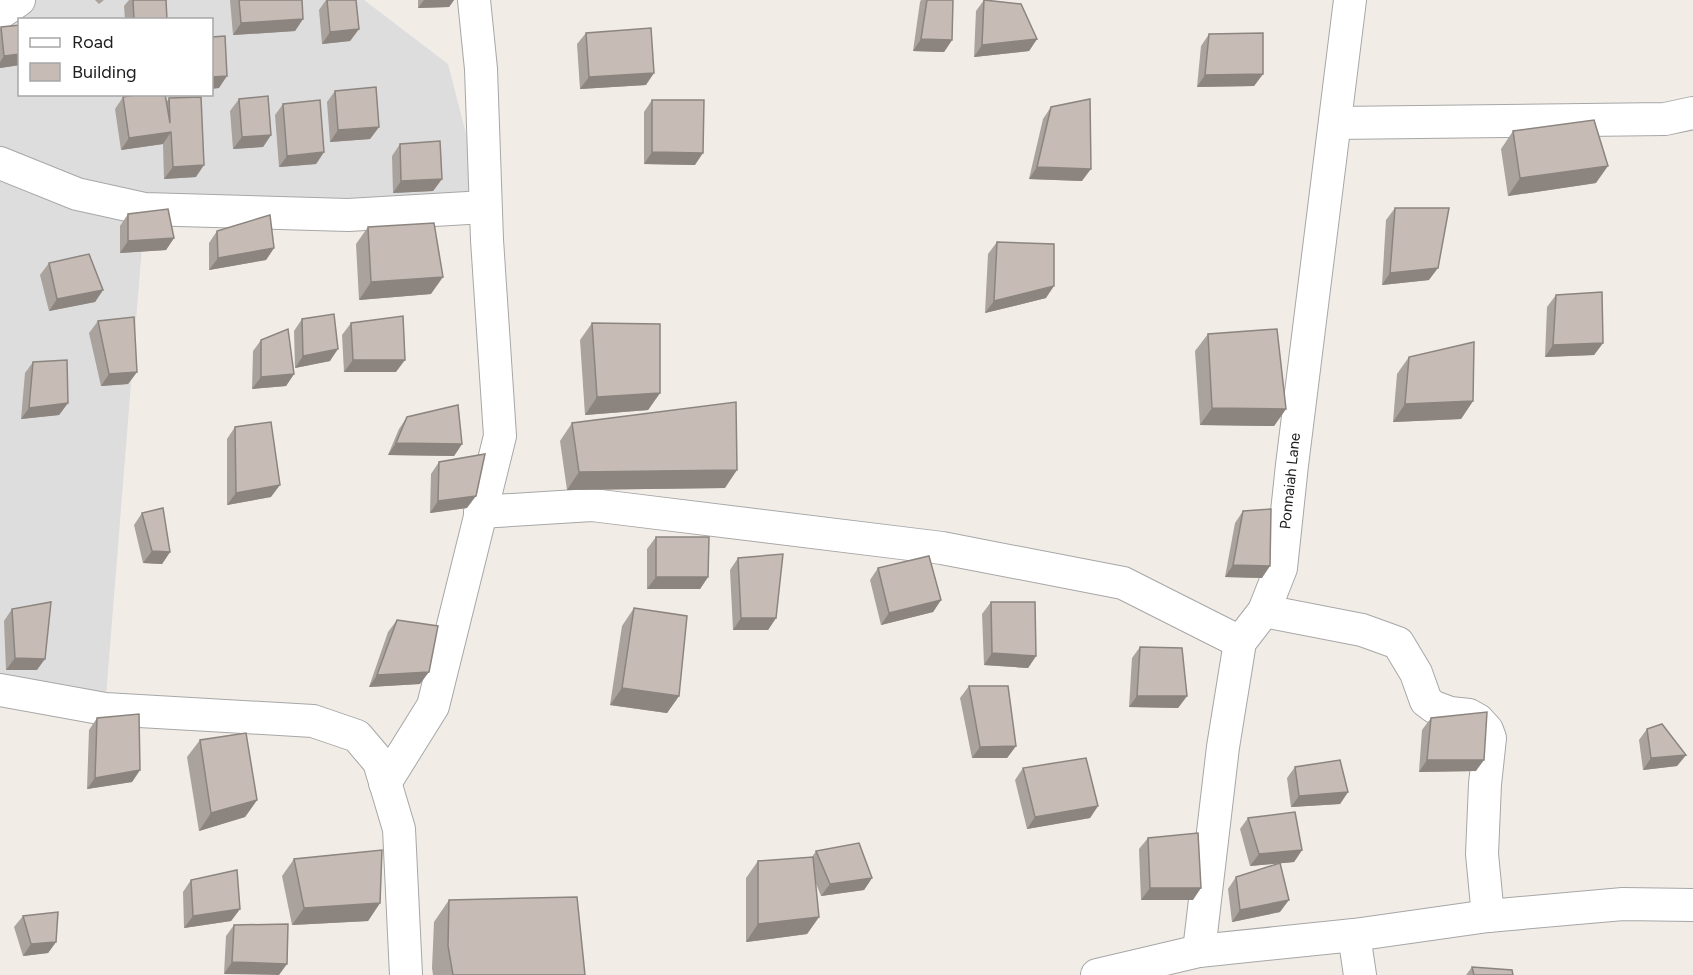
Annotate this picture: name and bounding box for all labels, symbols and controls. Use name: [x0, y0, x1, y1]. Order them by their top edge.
legend: [18, 18, 213, 96]
text: Road: [72, 31, 113, 53]
text: Building: [72, 61, 137, 83]
street label: Ponnaiah Lane: [1276, 432, 1304, 530]

